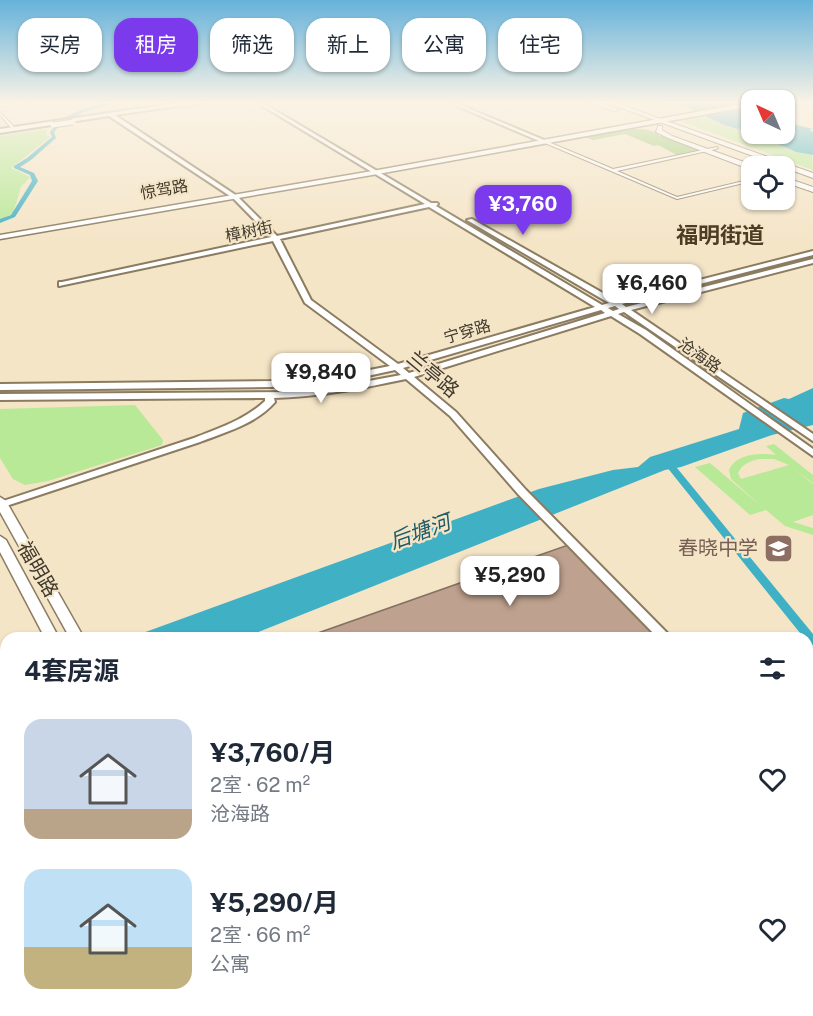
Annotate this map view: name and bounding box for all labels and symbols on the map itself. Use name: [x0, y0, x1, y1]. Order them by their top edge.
north arrow: [741, 90, 795, 144]
street label: 惊驾路: [139, 176, 189, 203]
pin: ¥3,760: [474, 185, 572, 236]
street label: 樟树街: [224, 217, 275, 246]
district label: 福明街道: [676, 222, 764, 248]
pin: ¥6,460: [603, 264, 701, 315]
street label: 宁穿路: [441, 316, 493, 347]
street label: 沧海路: [675, 334, 725, 377]
street label: 兰亭路: [402, 346, 464, 402]
pin: ¥9,840: [272, 353, 370, 404]
water label: 后塘河: [386, 508, 457, 554]
school or university icon: 春晓中学: [763, 532, 795, 564]
place label: 春晓中学: [678, 536, 758, 560]
street label: 福明路: [13, 537, 63, 601]
pin: ¥5,290: [461, 556, 559, 607]

